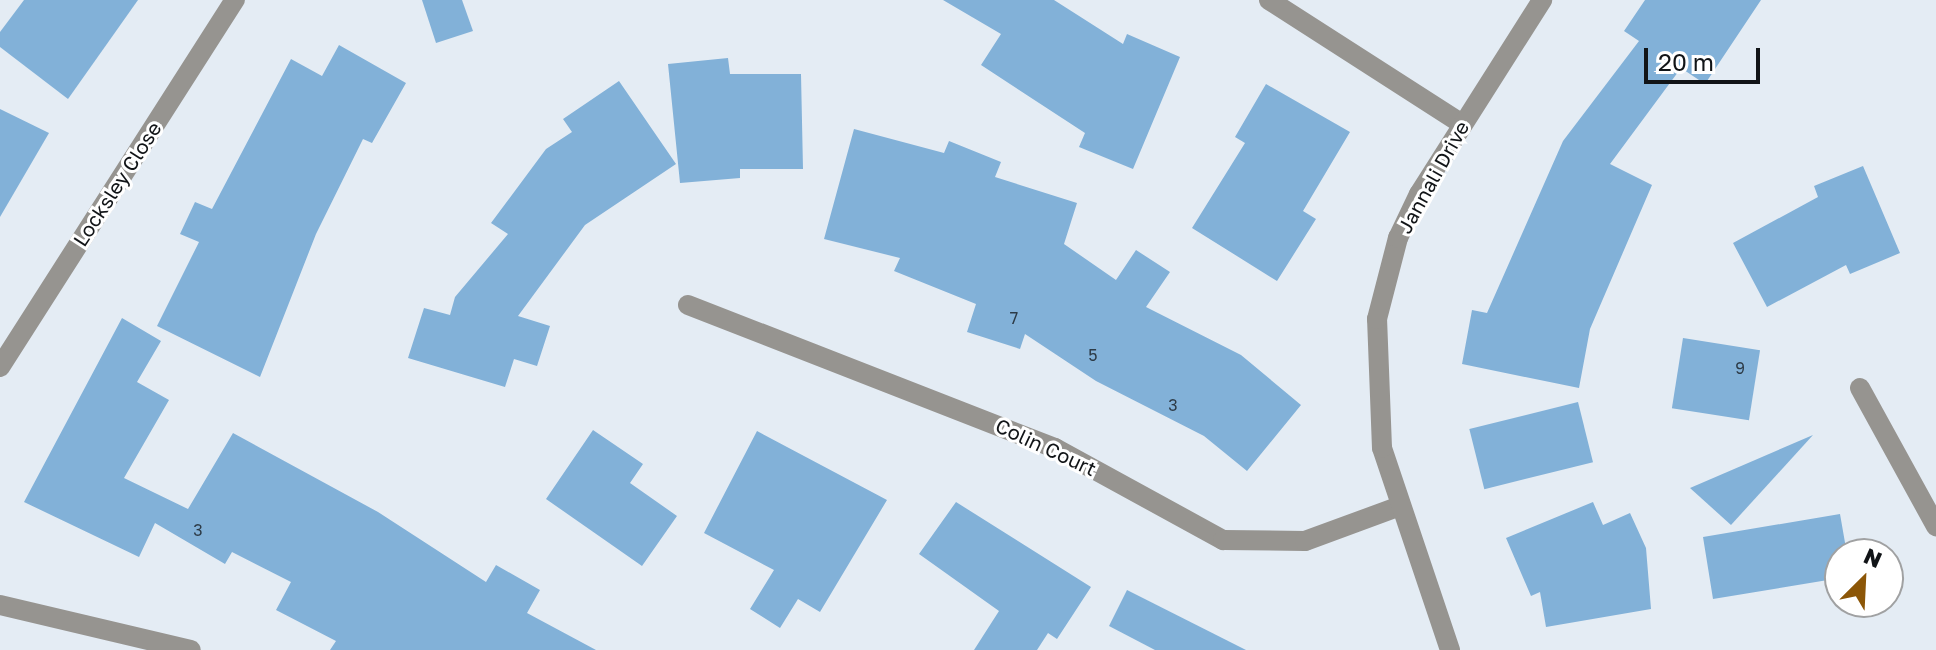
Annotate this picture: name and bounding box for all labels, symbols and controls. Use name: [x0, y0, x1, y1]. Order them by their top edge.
scale bar: [1648, 32, 1764, 82]
text: 20 m: [1658, 47, 1714, 76]
street label: Locksley Close: [68, 117, 166, 251]
street label: Jannali Drive: [1392, 117, 1474, 237]
house number: 7: [1010, 308, 1018, 328]
house number: 5: [1088, 345, 1098, 365]
house number: 9: [1735, 358, 1745, 378]
house number: 3: [1168, 395, 1178, 415]
street label: Colin Court: [992, 413, 1100, 481]
house number: 3: [193, 520, 203, 540]
north arrow: [1824, 538, 1904, 618]
text: N: [1860, 542, 1886, 573]

